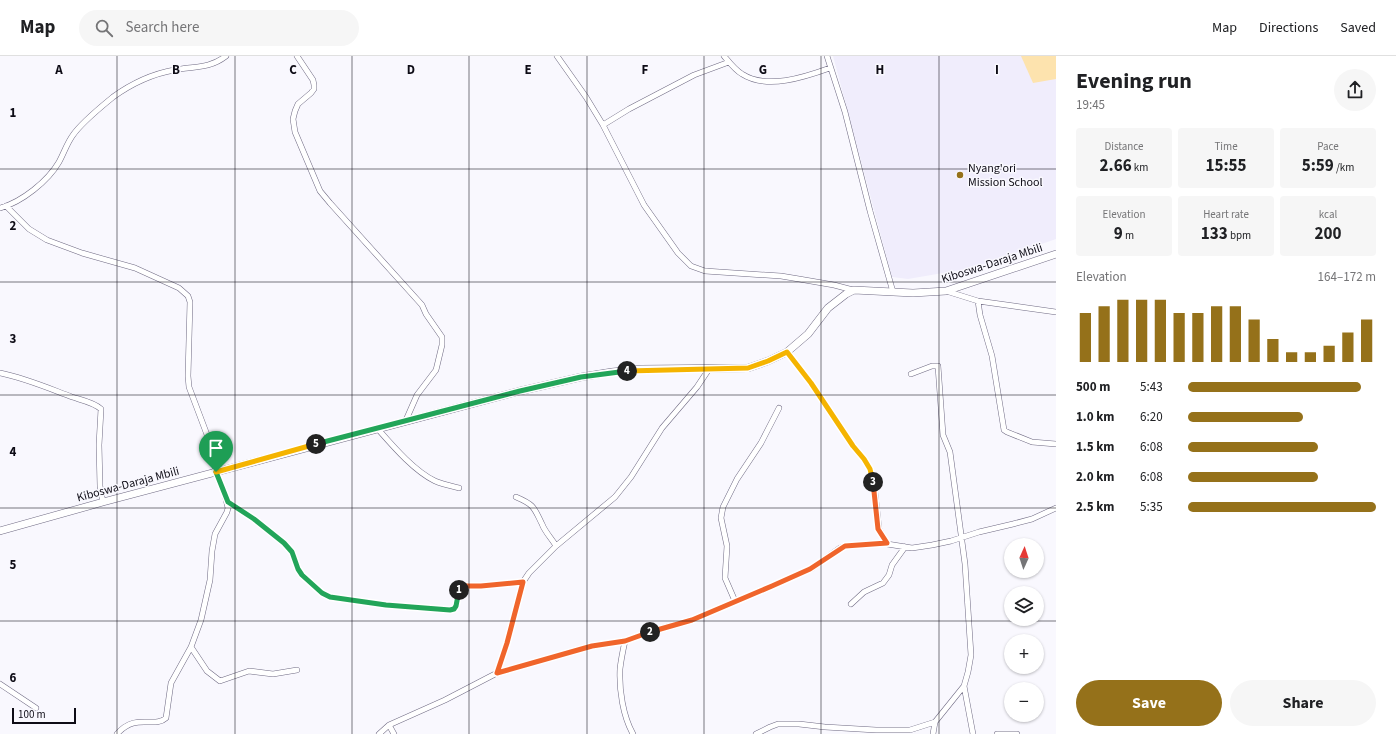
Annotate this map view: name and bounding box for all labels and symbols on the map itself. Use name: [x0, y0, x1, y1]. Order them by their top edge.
text: A: [54, 61, 63, 79]
text: B: [172, 61, 180, 79]
text: C: [289, 61, 297, 79]
text: D: [407, 61, 415, 79]
text: E: [524, 61, 532, 79]
text: F: [642, 61, 649, 79]
text: G: [759, 61, 767, 79]
text: H: [876, 61, 884, 79]
text: I: [995, 61, 999, 79]
text: 1: [10, 104, 17, 122]
place label: Nyang'ori Mission School: [968, 160, 1043, 191]
marker: Nyang'ori Mission School: [955, 170, 965, 180]
text: 2: [10, 217, 17, 235]
street label: Kiboswa-Daraja Mbili: [939, 239, 1045, 288]
text: 3: [10, 330, 17, 348]
pin: 4: [617, 361, 637, 381]
pin: [199, 431, 233, 472]
pin: 5: [306, 434, 326, 454]
text: 4: [10, 443, 17, 461]
street label: Kiboswa-Daraja Mbili: [75, 463, 181, 506]
pin: 3: [863, 472, 883, 492]
north arrow: [1004, 538, 1044, 578]
text: 5: [10, 556, 17, 574]
pin: 1: [449, 580, 469, 600]
pin: 2: [640, 622, 660, 642]
text: 6: [10, 669, 17, 687]
scale bar: [12, 706, 76, 725]

